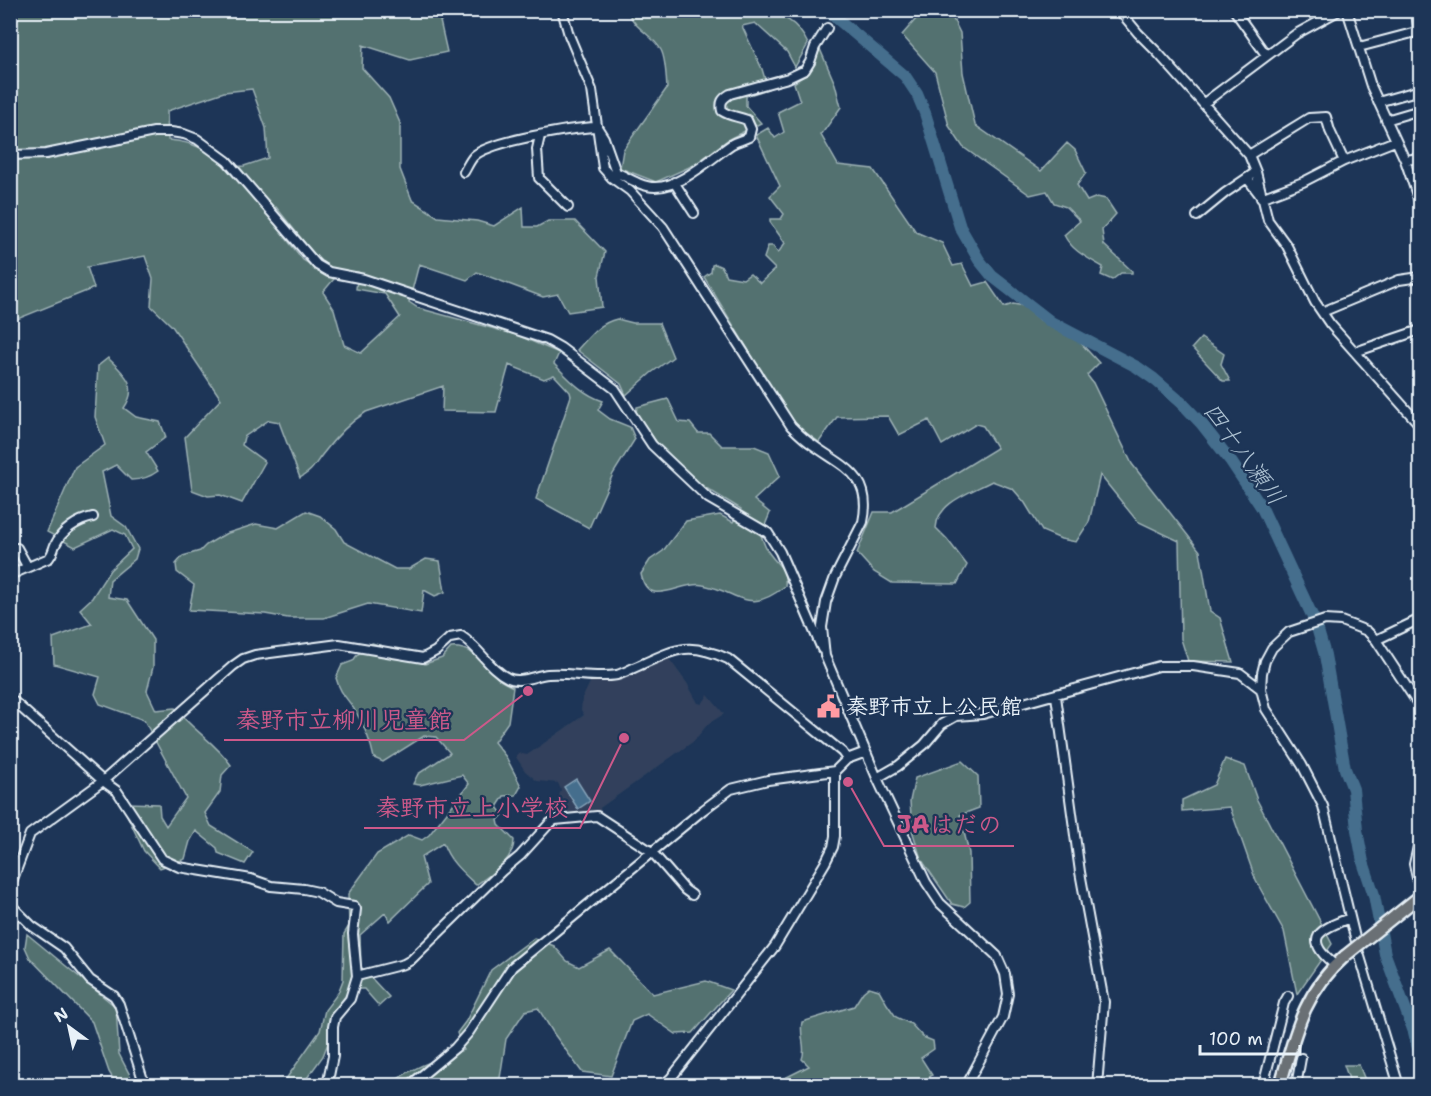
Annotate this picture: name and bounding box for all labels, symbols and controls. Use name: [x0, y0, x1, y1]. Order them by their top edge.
water label: 四十八瀬川: [1196, 396, 1292, 512]
place label: 秦野市立上公民館: [846, 692, 1022, 721]
public building icon: 秦野市立上公民館: [815, 693, 841, 719]
callout: 秦野市立柳川児童館: [224, 698, 464, 740]
text: 秦野市立柳川児童館: [236, 704, 452, 736]
callout: 秦野市立上小学校: [364, 786, 580, 828]
text: 秦野市立上小学校: [376, 792, 568, 824]
callout: JAはだの: [884, 804, 1014, 846]
text: JAはだの: [896, 809, 1002, 841]
north arrow: [39, 997, 99, 1057]
text: N: [50, 1003, 72, 1027]
scale bar: [1200, 1018, 1300, 1056]
text: 100 m: [1209, 1027, 1263, 1051]

